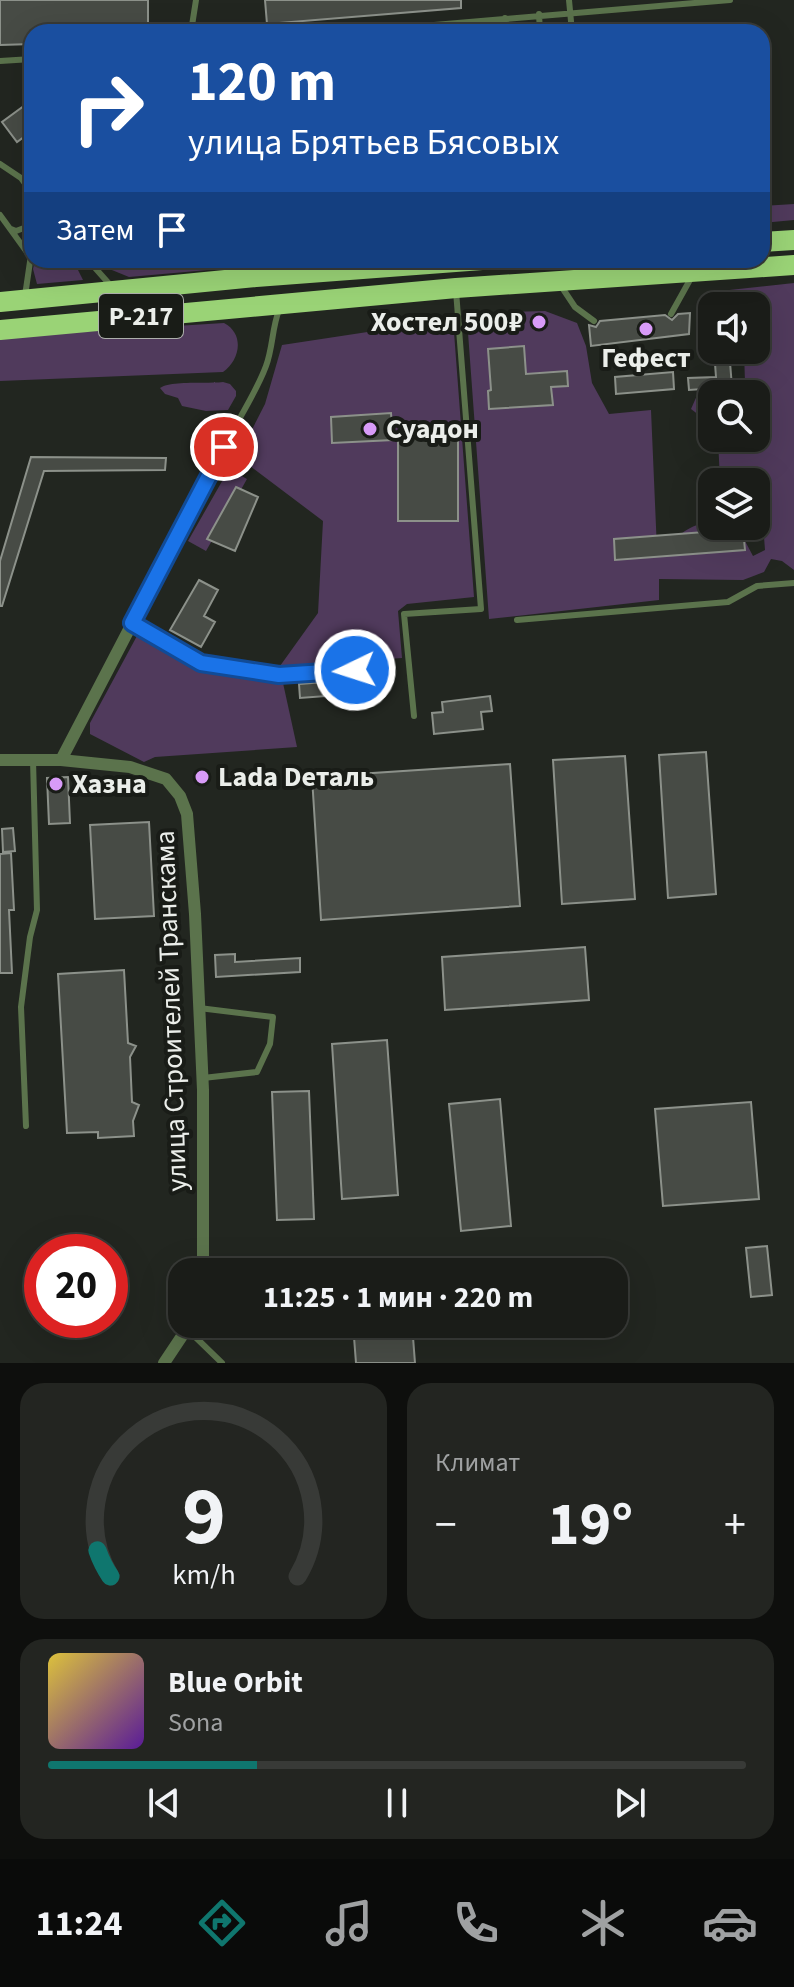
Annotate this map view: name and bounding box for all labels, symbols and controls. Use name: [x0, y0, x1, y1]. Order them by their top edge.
text: 120 m: [188, 43, 336, 122]
icon: right: [56, 56, 160, 160]
text: улица Брятьев Бясовых: [188, 117, 559, 168]
icon: arrive: [150, 208, 194, 252]
text: Затем: [56, 209, 134, 252]
map controls: [698, 292, 770, 540]
button: sound: [698, 292, 770, 364]
road number: Р-217: [99, 294, 183, 338]
place label: Хостел 500₽: [371, 302, 523, 342]
marker: Хостел 500₽: [530, 313, 548, 331]
marker: Гефест: [637, 320, 655, 338]
place label: Гефест: [601, 338, 691, 378]
button: search: [698, 380, 770, 452]
place label: Суадон: [386, 409, 479, 449]
pin: [190, 413, 258, 481]
marker: Суадон: [361, 420, 379, 438]
icon: arrive: [202, 425, 246, 469]
button: layers: [698, 468, 770, 540]
position arrow: [313, 628, 397, 712]
place label: Lada Dеталь: [218, 757, 374, 797]
place label: Хазна: [72, 764, 147, 804]
marker: Lada Dеталь: [193, 768, 211, 786]
marker: Хазна: [47, 775, 65, 793]
street label: улица Строителей Транскама: [145, 830, 197, 1192]
speed limit sign: 20: [24, 1234, 128, 1338]
text: 11:25 · 1 мин · 220 m: [263, 1276, 533, 1319]
text: Климат: [435, 1444, 520, 1481]
text: 9: [182, 1458, 225, 1576]
text: 19°: [548, 1483, 633, 1568]
text: −: [435, 1494, 457, 1557]
text: +: [724, 1494, 746, 1557]
text: km/h: [172, 1555, 235, 1595]
text: Blue Orbit: [168, 1661, 303, 1704]
text: Sona: [168, 1704, 223, 1741]
icon: previous: [142, 1781, 186, 1825]
icon: pause: [375, 1781, 419, 1825]
icon: next: [608, 1781, 652, 1825]
icon: directions: [194, 1895, 250, 1951]
icon: music: [321, 1895, 377, 1951]
icon: phone: [448, 1895, 504, 1951]
icon: climate: [575, 1895, 631, 1951]
icon: car: [702, 1895, 758, 1951]
text: 11:24: [36, 1898, 122, 1949]

